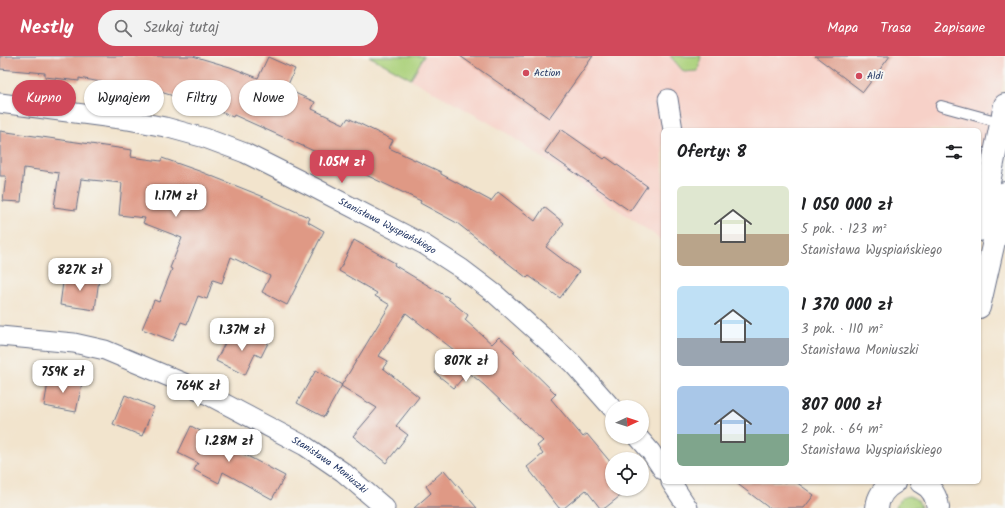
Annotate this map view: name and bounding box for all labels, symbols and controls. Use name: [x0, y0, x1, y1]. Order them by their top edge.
search box: [98, 10, 378, 46]
text: Nestly: [20, 13, 74, 43]
text: Szukaj tutaj: [144, 16, 219, 40]
icon: search: [112, 17, 134, 39]
text: Mapa: [827, 17, 858, 39]
text: Trasa: [880, 17, 911, 39]
text: Zapisane: [933, 17, 985, 39]
place label: Action: [534, 65, 561, 81]
marker: Action: [521, 68, 531, 78]
place label: Aldi: [867, 68, 884, 84]
marker: Aldi: [854, 71, 864, 81]
chip: Kupno: [12, 80, 76, 116]
chip: Wynajem: [84, 80, 164, 116]
chip: Filtry: [172, 80, 231, 116]
chip: Nowe: [239, 80, 298, 116]
text: Oferty: 8: [677, 139, 747, 166]
icon: filters: [943, 141, 965, 163]
pin: 1.05M zł: [301, 150, 383, 184]
text: 1.05M zł: [319, 152, 365, 173]
pin: 1.17M zł: [135, 184, 217, 218]
text: 1.17M zł: [154, 186, 198, 207]
text: 1 050 000 zł: [801, 192, 893, 219]
street label: Stanisława Wyspiańskiego: [336, 194, 440, 259]
icon: home: [709, 202, 757, 250]
text: 5 pok. · 123 m²: [801, 219, 887, 240]
text: Stanisława Wyspiańskiego: [801, 240, 942, 261]
pin: 827K zł: [43, 258, 117, 292]
text: 827K zł: [57, 260, 103, 281]
text: 1 370 000 zł: [801, 292, 893, 319]
icon: home: [709, 302, 757, 350]
pin: 1.37M zł: [201, 318, 283, 352]
text: 3 pok. · 110 m²: [801, 319, 883, 340]
text: 1.37M zł: [219, 320, 265, 341]
text: Stanisława Moniuszki: [801, 340, 918, 361]
pin: 807K zł: [429, 349, 503, 383]
text: 807K zł: [444, 351, 488, 372]
pin: 759K zł: [26, 360, 100, 394]
text: 759K zł: [41, 362, 85, 383]
pin: 764K zł: [161, 374, 235, 408]
text: 764K zł: [176, 376, 220, 397]
text: 807 000 zł: [801, 392, 882, 419]
north arrow: [605, 400, 649, 444]
map controls: [605, 400, 649, 496]
icon: home: [709, 402, 757, 450]
text: 2 pok. · 64 m²: [801, 419, 883, 440]
pin: 1.28M zł: [188, 429, 270, 463]
text: 1.28M zł: [205, 431, 253, 452]
street label: Stanisława Moniuszki: [289, 432, 371, 498]
text: Stanisława Wyspiańskiego: [801, 440, 942, 461]
button: locate: [605, 452, 649, 496]

